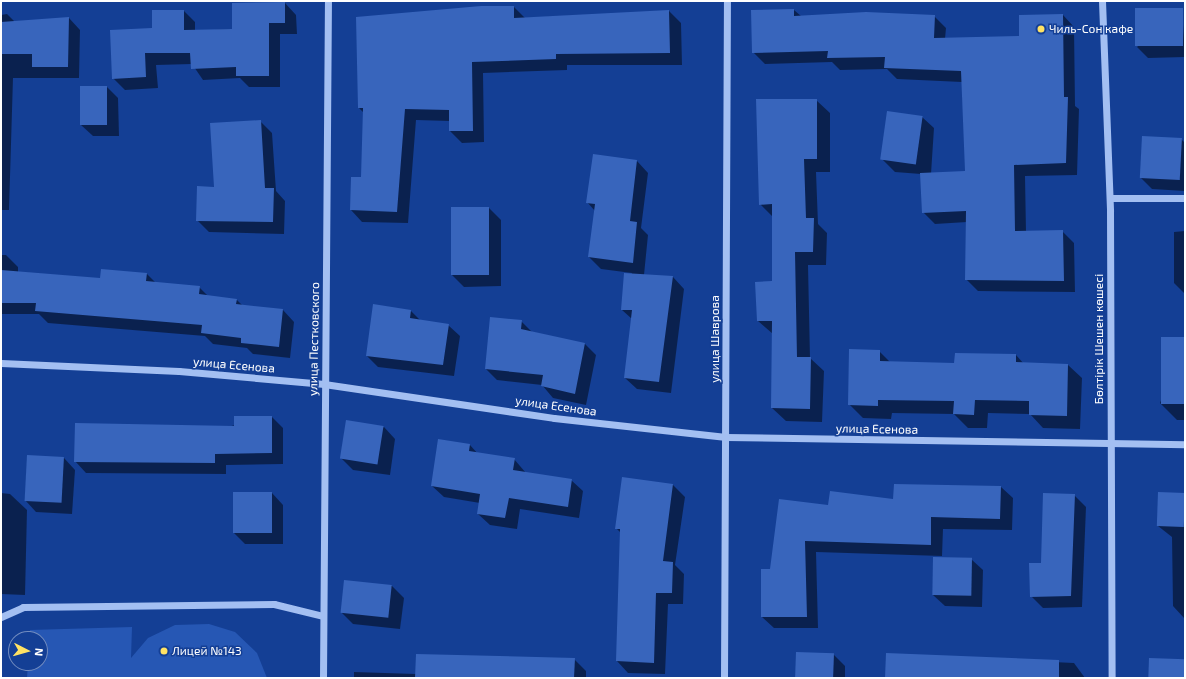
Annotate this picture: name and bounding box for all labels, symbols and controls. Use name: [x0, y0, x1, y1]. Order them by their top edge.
place label: Чиль-Сон кафе: [1049, 22, 1133, 36]
marker: Чиль-Сон кафе: [1036, 24, 1046, 34]
street label: Бөлтірік Шешен көшесі: [1092, 274, 1106, 404]
street label: улица Пестковского: [306, 282, 322, 396]
street label: улица Шаврова: [708, 295, 722, 383]
street label: улица Есенова: [192, 354, 276, 376]
street label: улица Есенова: [514, 393, 598, 419]
street label: улица Есенова: [836, 421, 918, 437]
north arrow: [8, 631, 48, 671]
place label: Лицей №143: [172, 644, 242, 658]
marker: Лицей №143: [159, 646, 169, 656]
text: N: [33, 648, 46, 657]

